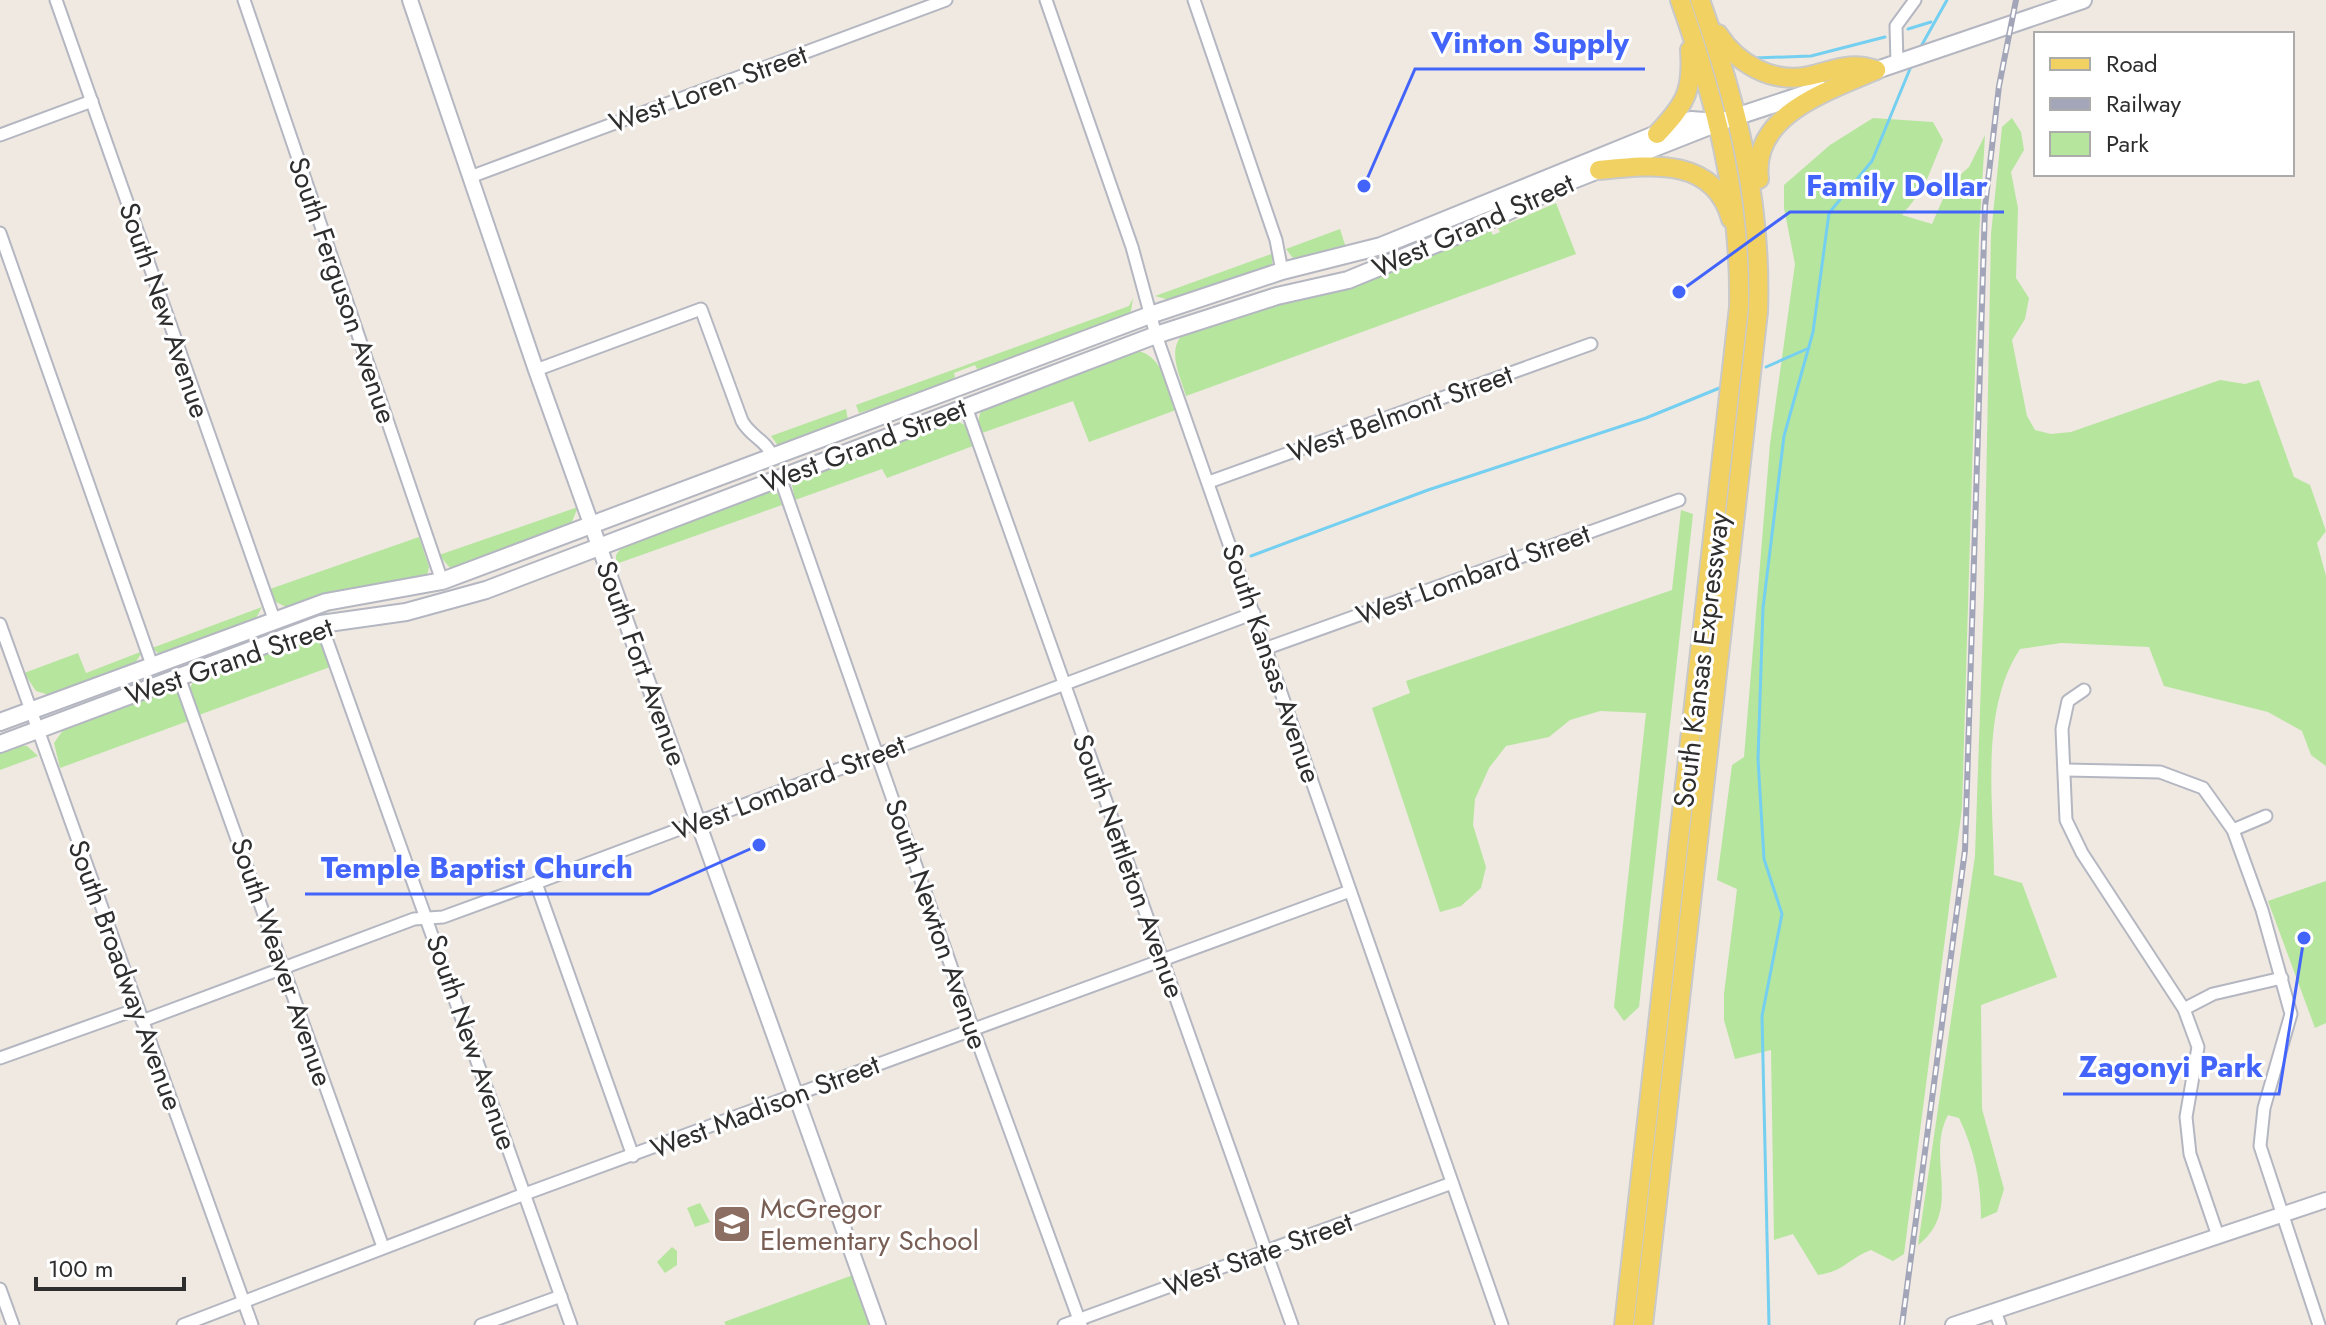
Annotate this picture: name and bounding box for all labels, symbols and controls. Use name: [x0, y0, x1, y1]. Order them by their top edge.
callout: Vinton Supply: [1415, 15, 1645, 69]
text: Vinton Supply: [1430, 21, 1629, 64]
legend: [2034, 32, 2294, 176]
street label: West Loren Street: [604, 34, 813, 143]
text: Road: [2106, 46, 2158, 81]
text: Railway: [2106, 86, 2181, 121]
text: Park: [2106, 126, 2149, 161]
street label: South Ferguson Avenue: [278, 151, 407, 429]
callout: Family Dollar: [1790, 158, 2004, 212]
street label: West Grand Street: [1366, 162, 1581, 288]
text: Family Dollar: [1806, 164, 1989, 207]
street label: South New Avenue: [108, 197, 221, 423]
street label: West Belmont Street: [1282, 354, 1519, 473]
street label: West Grand Street: [756, 387, 973, 503]
street label: South Kansas Expressway: [1663, 509, 1740, 810]
street label: West Lombard Street: [1350, 513, 1596, 636]
street label: South Kansas Avenue: [1211, 538, 1332, 788]
street label: South Fort Avenue: [585, 555, 698, 771]
street label: West Grand Street: [120, 607, 339, 716]
street label: West Lombard Street: [667, 724, 912, 851]
street label: South Nettleton Avenue: [1062, 729, 1195, 1004]
street label: South Newton Avenue: [874, 794, 999, 1055]
street label: South Weaver Avenue: [220, 833, 343, 1092]
street label: South Broadway Avenue: [58, 834, 194, 1116]
callout: Temple Baptist Church: [305, 840, 649, 894]
text: Temple Baptist Church: [321, 846, 633, 889]
street label: South New Avenue: [415, 929, 528, 1155]
callout: Zagonyi Park: [2063, 1040, 2279, 1094]
street label: West Madison Street: [645, 1044, 886, 1169]
text: Zagonyi Park: [2079, 1045, 2264, 1088]
place label: McGregor Elementary School: [760, 1188, 979, 1261]
street label: West State Street: [1158, 1201, 1359, 1308]
school or university icon: McGregor Elementary School: [711, 1203, 753, 1245]
scale bar: [36, 1241, 184, 1291]
text: 100 m: [48, 1251, 114, 1286]

